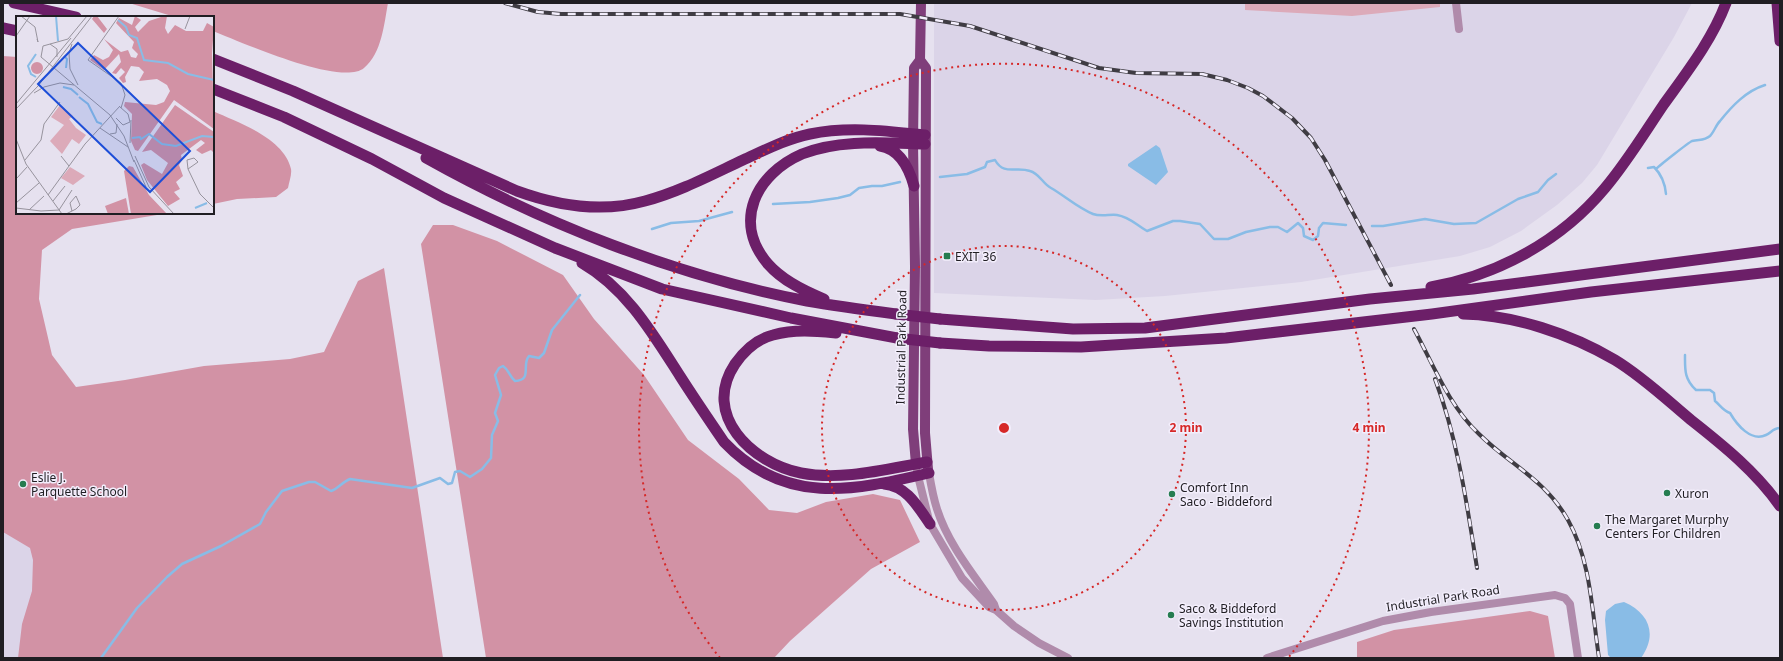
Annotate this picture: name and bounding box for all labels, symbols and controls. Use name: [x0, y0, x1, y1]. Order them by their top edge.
inset map: [16, 16, 214, 214]
place label: EXIT 36: [955, 248, 996, 265]
marker: EXIT 36: [942, 251, 952, 261]
street label: Industrial Park Road: [892, 290, 910, 404]
text: 2 min: [1169, 419, 1203, 436]
text: 4 min: [1352, 419, 1386, 436]
centre of rings: [997, 421, 1011, 435]
place label: Eslie J. Parquette School: [31, 469, 127, 500]
marker: Eslie J. Parquette School: [18, 479, 28, 489]
place label: Comfort Inn Saco - Biddeford: [1180, 479, 1272, 510]
place label: Xuron: [1675, 485, 1709, 502]
marker: Xuron: [1662, 488, 1672, 498]
marker: Comfort Inn Saco - Biddeford: [1167, 489, 1177, 499]
place label: The Margaret Murphy Centers For Children: [1605, 511, 1730, 542]
marker: The Margaret Murphy Centers For Children: [1592, 521, 1602, 531]
street label: Industrial Park Road: [1385, 581, 1501, 615]
place label: Saco & Biddeford Savings Institution: [1179, 600, 1284, 631]
marker: Saco & Biddeford Savings Institution: [1166, 610, 1176, 620]

